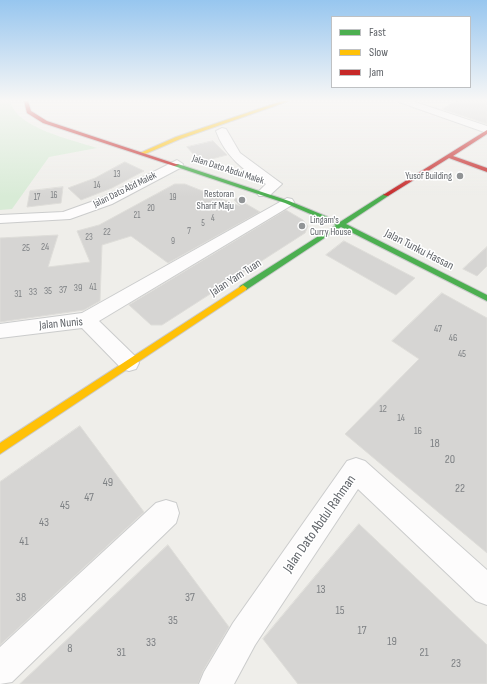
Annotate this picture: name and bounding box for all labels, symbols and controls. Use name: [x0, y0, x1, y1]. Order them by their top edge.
legend: [331, 16, 471, 88]
text: Fast: [369, 25, 386, 40]
text: Slow: [369, 45, 388, 60]
text: Jam: [369, 65, 384, 80]
street label: Jalan Dato Abdul Malek: [191, 153, 265, 187]
street label: Jalan Dato Abd Malek: [91, 170, 159, 210]
house number: 13: [114, 170, 120, 180]
place label: Yusof Building: [405, 170, 452, 182]
marker: Yusof Building: [455, 171, 465, 181]
house number: 14: [94, 181, 100, 191]
place label: Restoran Sharif Maju: [197, 188, 234, 212]
house number: 16: [50, 191, 58, 201]
house number: 17: [34, 193, 40, 203]
house number: 19: [169, 193, 177, 203]
marker: Restoran Sharif Maju: [237, 195, 247, 205]
house number: 20: [147, 204, 155, 214]
house number: 21: [134, 211, 140, 221]
house number: 4: [211, 214, 215, 224]
place label: Lingam's Curry House: [310, 214, 351, 238]
house number: 5: [201, 219, 205, 229]
marker: Lingam's Curry House: [297, 221, 307, 231]
street label: Jalan Tunku Hassan: [382, 226, 456, 274]
house number: 7: [187, 227, 191, 237]
house number: 22: [103, 228, 111, 238]
house number: 23: [85, 233, 93, 243]
house number: 9: [171, 237, 175, 247]
house number: 24: [41, 241, 49, 253]
house number: 25: [22, 242, 30, 254]
street label: Jalan Yam Tuan: [208, 256, 264, 300]
house number: 41: [89, 281, 97, 293]
house number: 39: [74, 282, 82, 294]
house number: 37: [59, 284, 67, 296]
house number: 35: [44, 285, 52, 297]
house number: 33: [29, 286, 37, 298]
house number: 31: [14, 288, 22, 300]
street label: Jalan Nunis: [39, 315, 83, 333]
house number: 47: [434, 323, 442, 335]
house number: 46: [449, 332, 457, 344]
house number: 45: [458, 348, 466, 360]
house number: 12: [379, 403, 387, 415]
house number: 14: [397, 412, 405, 424]
house number: 16: [414, 425, 422, 437]
house number: 18: [430, 437, 440, 451]
house number: 20: [445, 453, 455, 467]
street label: Jalan Dato Abdul Rahman: [280, 472, 360, 576]
house number: 49: [103, 476, 113, 490]
house number: 22: [455, 482, 465, 496]
house number: 47: [84, 491, 94, 505]
house number: 45: [60, 499, 70, 513]
house number: 43: [39, 516, 49, 530]
house number: 41: [19, 535, 29, 549]
house number: 13: [316, 583, 326, 597]
house number: 38: [16, 591, 26, 605]
house number: 37: [185, 591, 195, 605]
house number: 15: [335, 604, 345, 618]
house number: 35: [168, 614, 178, 628]
house number: 17: [358, 624, 366, 638]
house number: 19: [387, 635, 397, 649]
house number: 33: [146, 636, 156, 650]
house number: 8: [67, 642, 73, 656]
house number: 31: [116, 646, 126, 660]
house number: 21: [419, 646, 429, 660]
house number: 23: [451, 657, 461, 671]

